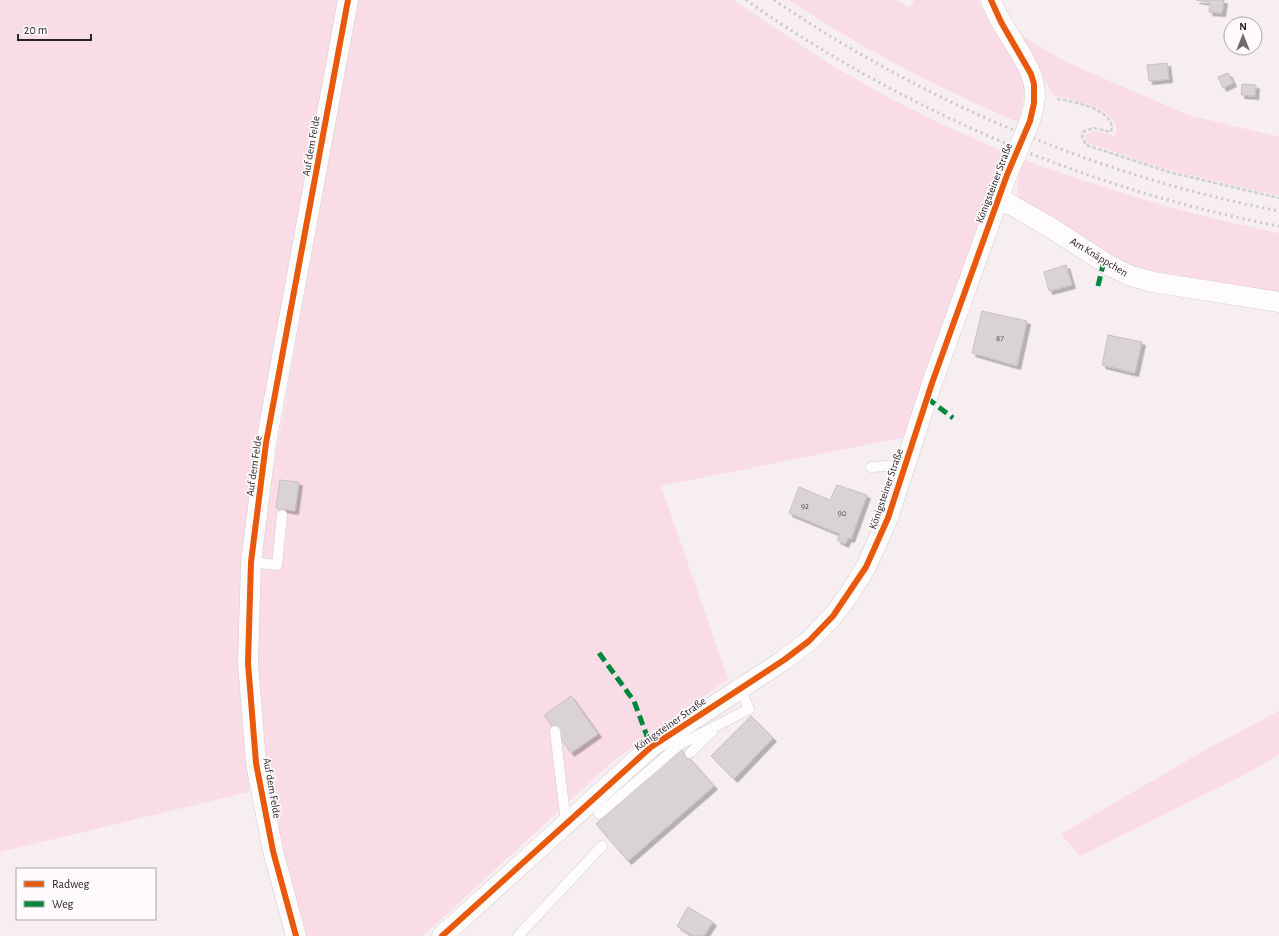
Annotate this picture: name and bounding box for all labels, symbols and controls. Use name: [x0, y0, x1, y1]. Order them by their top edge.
scale bar: [18, 16, 91, 42]
north arrow: [1223, 16, 1263, 56]
text: N: [1239, 21, 1247, 32]
text: 20 m: [24, 24, 47, 36]
street label: Auf dem Felde: [300, 115, 322, 177]
street label: Königsteiner Straße: [974, 142, 1014, 224]
street label: Am Knäppchen: [1068, 235, 1130, 279]
house number: 87: [996, 334, 1004, 343]
street label: Auf dem Felde: [244, 435, 264, 497]
street label: Königsteiner Straße: [867, 447, 905, 531]
house number: 92: [801, 502, 809, 511]
house number: 90: [838, 509, 847, 518]
street label: Königsteiner Straße: [632, 695, 708, 753]
street label: Auf dem Felde: [261, 757, 283, 819]
legend: [16, 868, 156, 920]
text: Radweg: [52, 878, 89, 890]
text: Weg: [52, 898, 74, 910]

